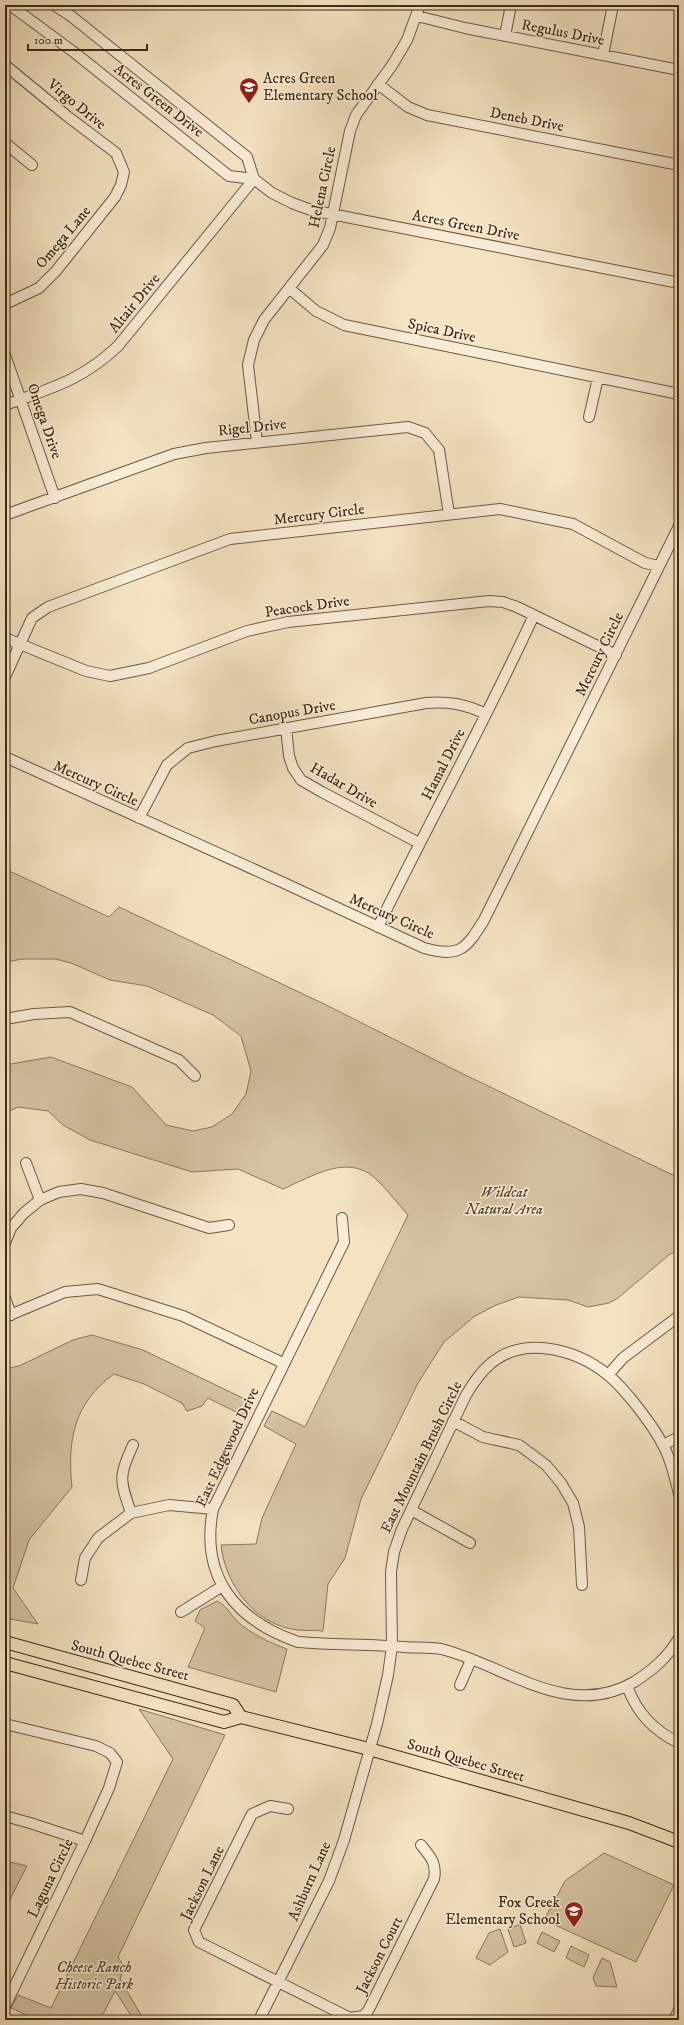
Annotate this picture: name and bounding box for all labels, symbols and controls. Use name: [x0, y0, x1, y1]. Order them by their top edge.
street label: Regulus Drive: [520, 15, 606, 50]
scale bar: [28, 26, 147, 52]
text: 100 m: [34, 33, 63, 48]
street label: Acres Green Drive: [110, 59, 207, 141]
place label: Acres Green Elementary School: [263, 69, 378, 105]
street label: Virgo Drive: [43, 74, 110, 134]
school or university icon: Acres Green Elementary School: [238, 76, 260, 104]
street label: Deneb Drive: [488, 103, 566, 136]
street label: Helena Circle: [305, 144, 340, 230]
street label: Omega Lane: [32, 202, 95, 273]
street label: Acres Green Drive: [411, 206, 521, 245]
street label: Altair Drive: [105, 270, 164, 337]
street label: Spica Drive: [406, 314, 477, 347]
street label: Omega Drive: [23, 381, 66, 461]
street label: Rigel Drive: [217, 414, 287, 441]
street label: Mercury Circle: [273, 500, 366, 529]
street label: Peacock Drive: [263, 591, 351, 622]
street label: Mercury Circle: [571, 609, 628, 699]
street label: Canopus Drive: [247, 696, 337, 729]
street label: Hamal Drive: [417, 725, 470, 803]
street label: Mercury Circle: [50, 756, 141, 811]
street label: Hadar Drive: [307, 758, 381, 812]
street label: Mercury Circle: [346, 889, 437, 944]
park label: Wildcat Natural Area: [464, 1183, 543, 1219]
street label: East Mountain Brush Circle: [376, 1378, 467, 1536]
street label: East Edgewood Drive: [191, 1384, 264, 1510]
street label: South Quebec Street: [69, 1636, 191, 1685]
street label: South Quebec Street: [405, 1735, 527, 1786]
street label: Laguna Circle: [23, 1836, 78, 1921]
street label: Ashburn Lane: [284, 1839, 335, 1924]
street label: Jackson Lane: [175, 1843, 229, 1925]
place label: Fox Creek Elementary School: [445, 1893, 561, 1929]
school or university icon: Fox Creek Elementary School: [563, 1900, 585, 1928]
street label: Jackson Court: [351, 1913, 407, 1999]
park label: Cheese Ranch Historic Park: [54, 1958, 134, 1994]

